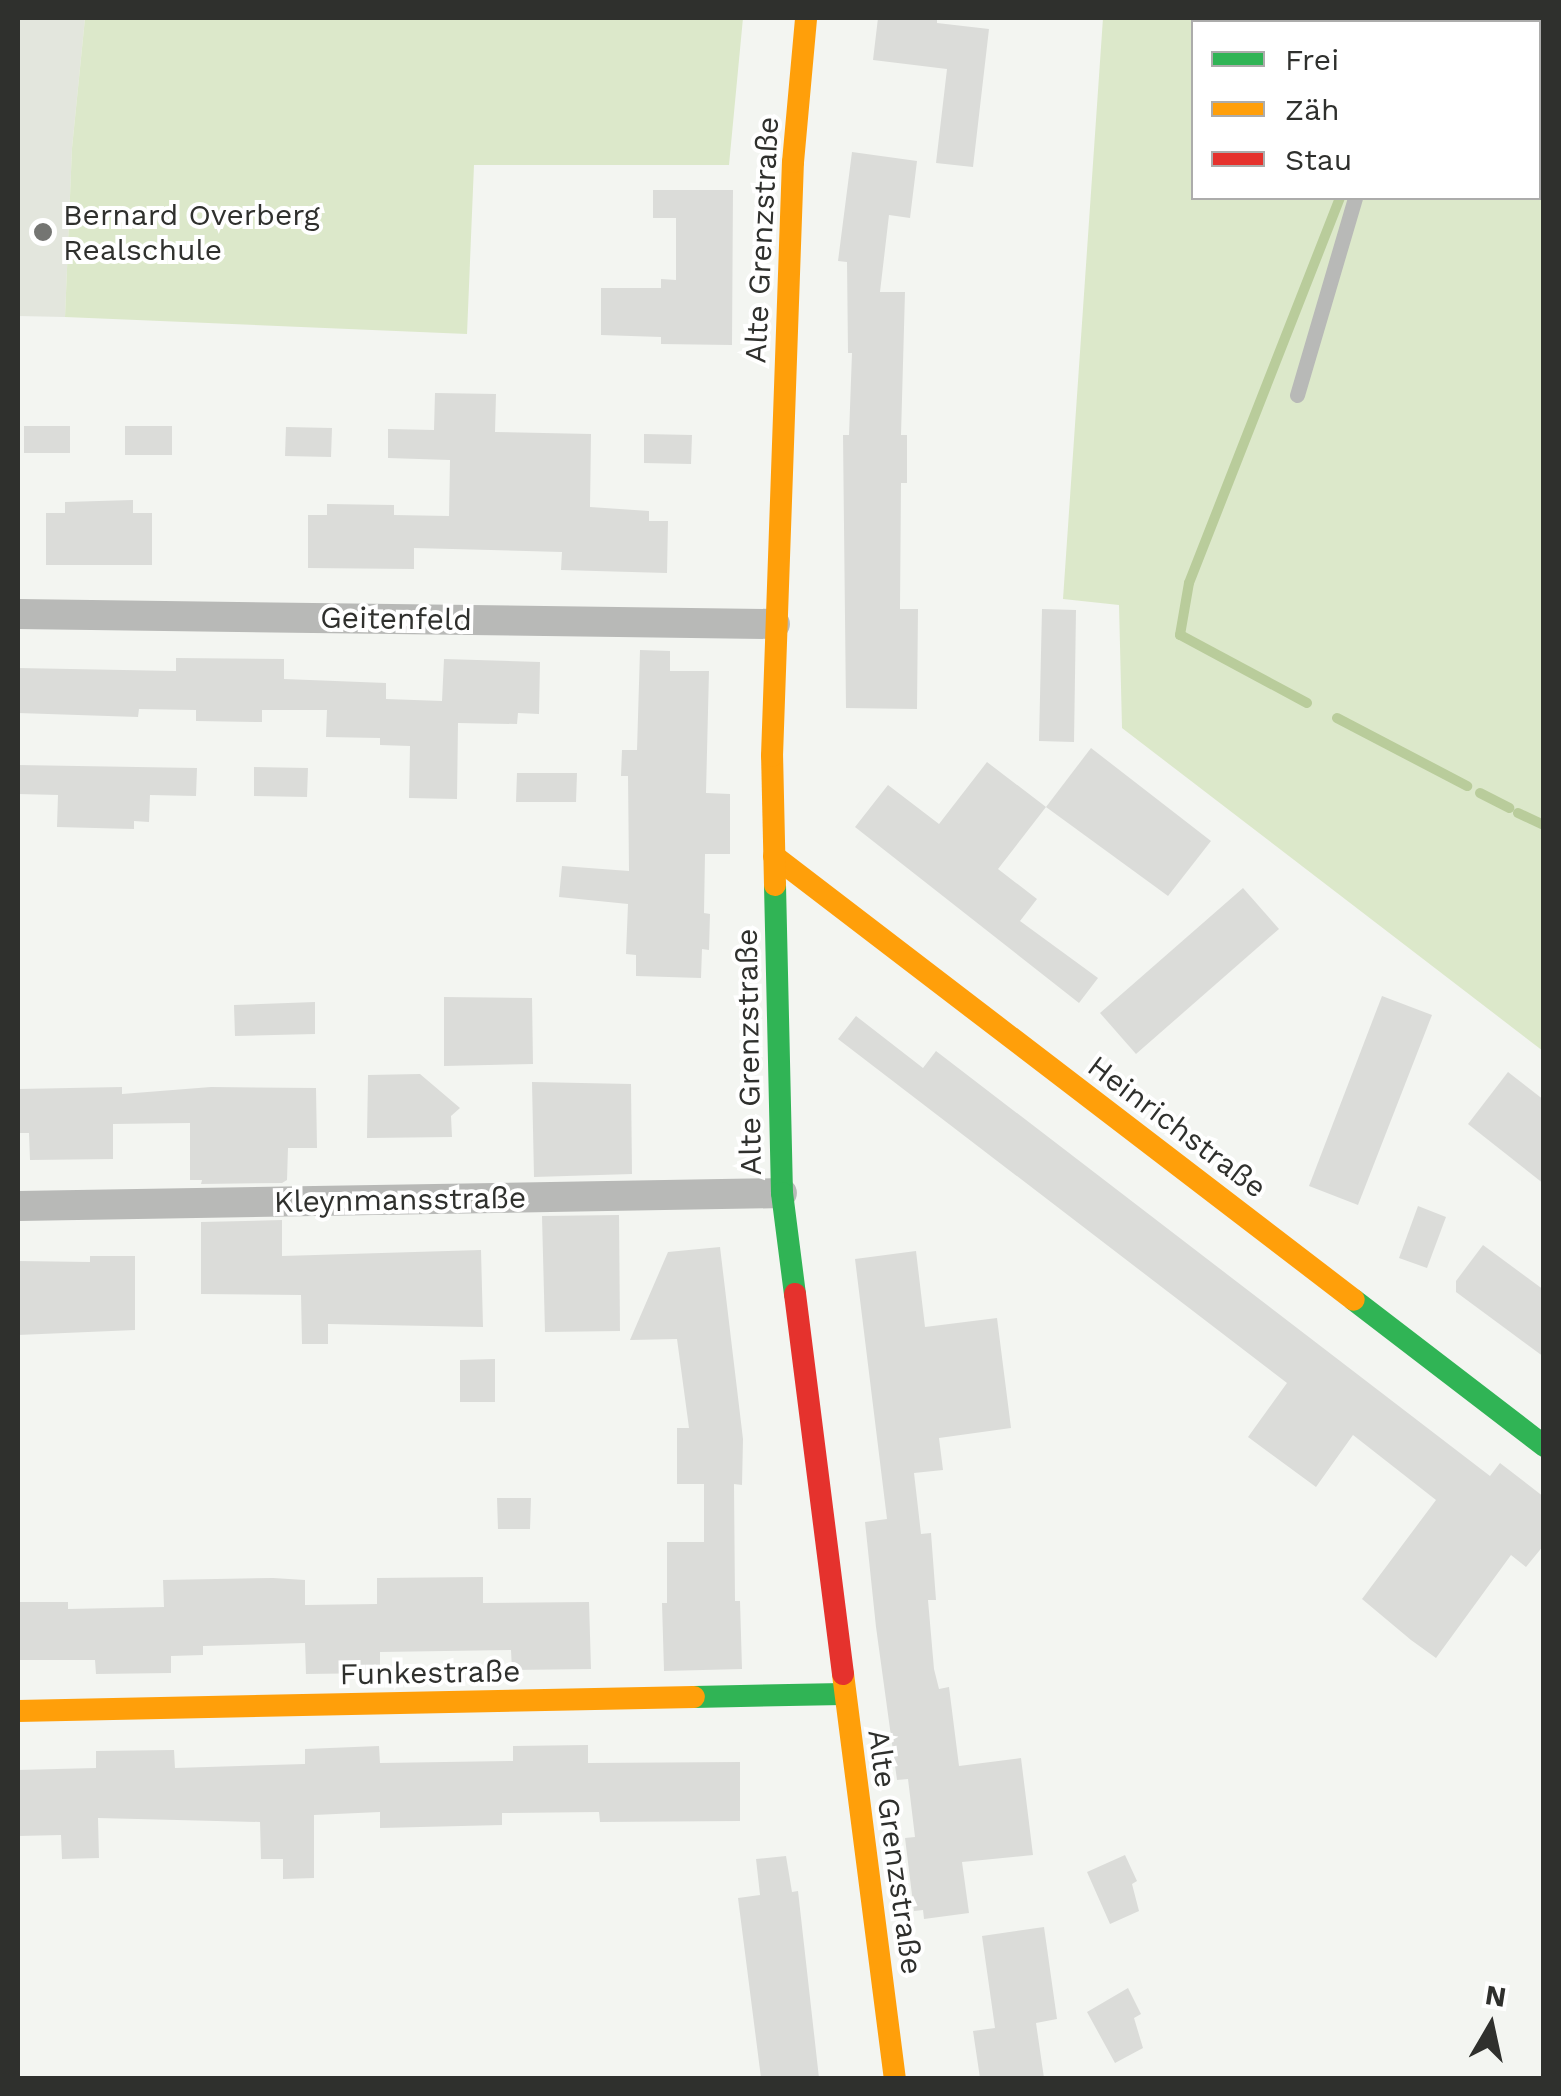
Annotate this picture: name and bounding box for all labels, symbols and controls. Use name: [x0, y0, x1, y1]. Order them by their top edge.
legend: [1191, 20, 1541, 200]
text: Frei: [1285, 42, 1339, 77]
text: Zäh: [1285, 92, 1339, 127]
street label: Alte Grenzstraße: [738, 116, 786, 364]
text: Stau: [1285, 142, 1352, 177]
place label: Bernard Overberg Realschule: [63, 197, 320, 268]
marker: Bernard Overberg Realschule: [32, 221, 54, 243]
street label: Geitenfeld: [320, 600, 472, 638]
street label: Alte Grenzstraße: [729, 928, 769, 1176]
street label: Heinrichstraße: [1081, 1048, 1273, 1206]
street label: Kleynmansstraße: [273, 1180, 527, 1220]
street label: Funkestraße: [339, 1653, 521, 1693]
street label: Alte Grenzstraße: [860, 1727, 930, 1977]
north arrow: [1441, 1976, 1541, 2076]
text: N: [1483, 1978, 1509, 2014]

